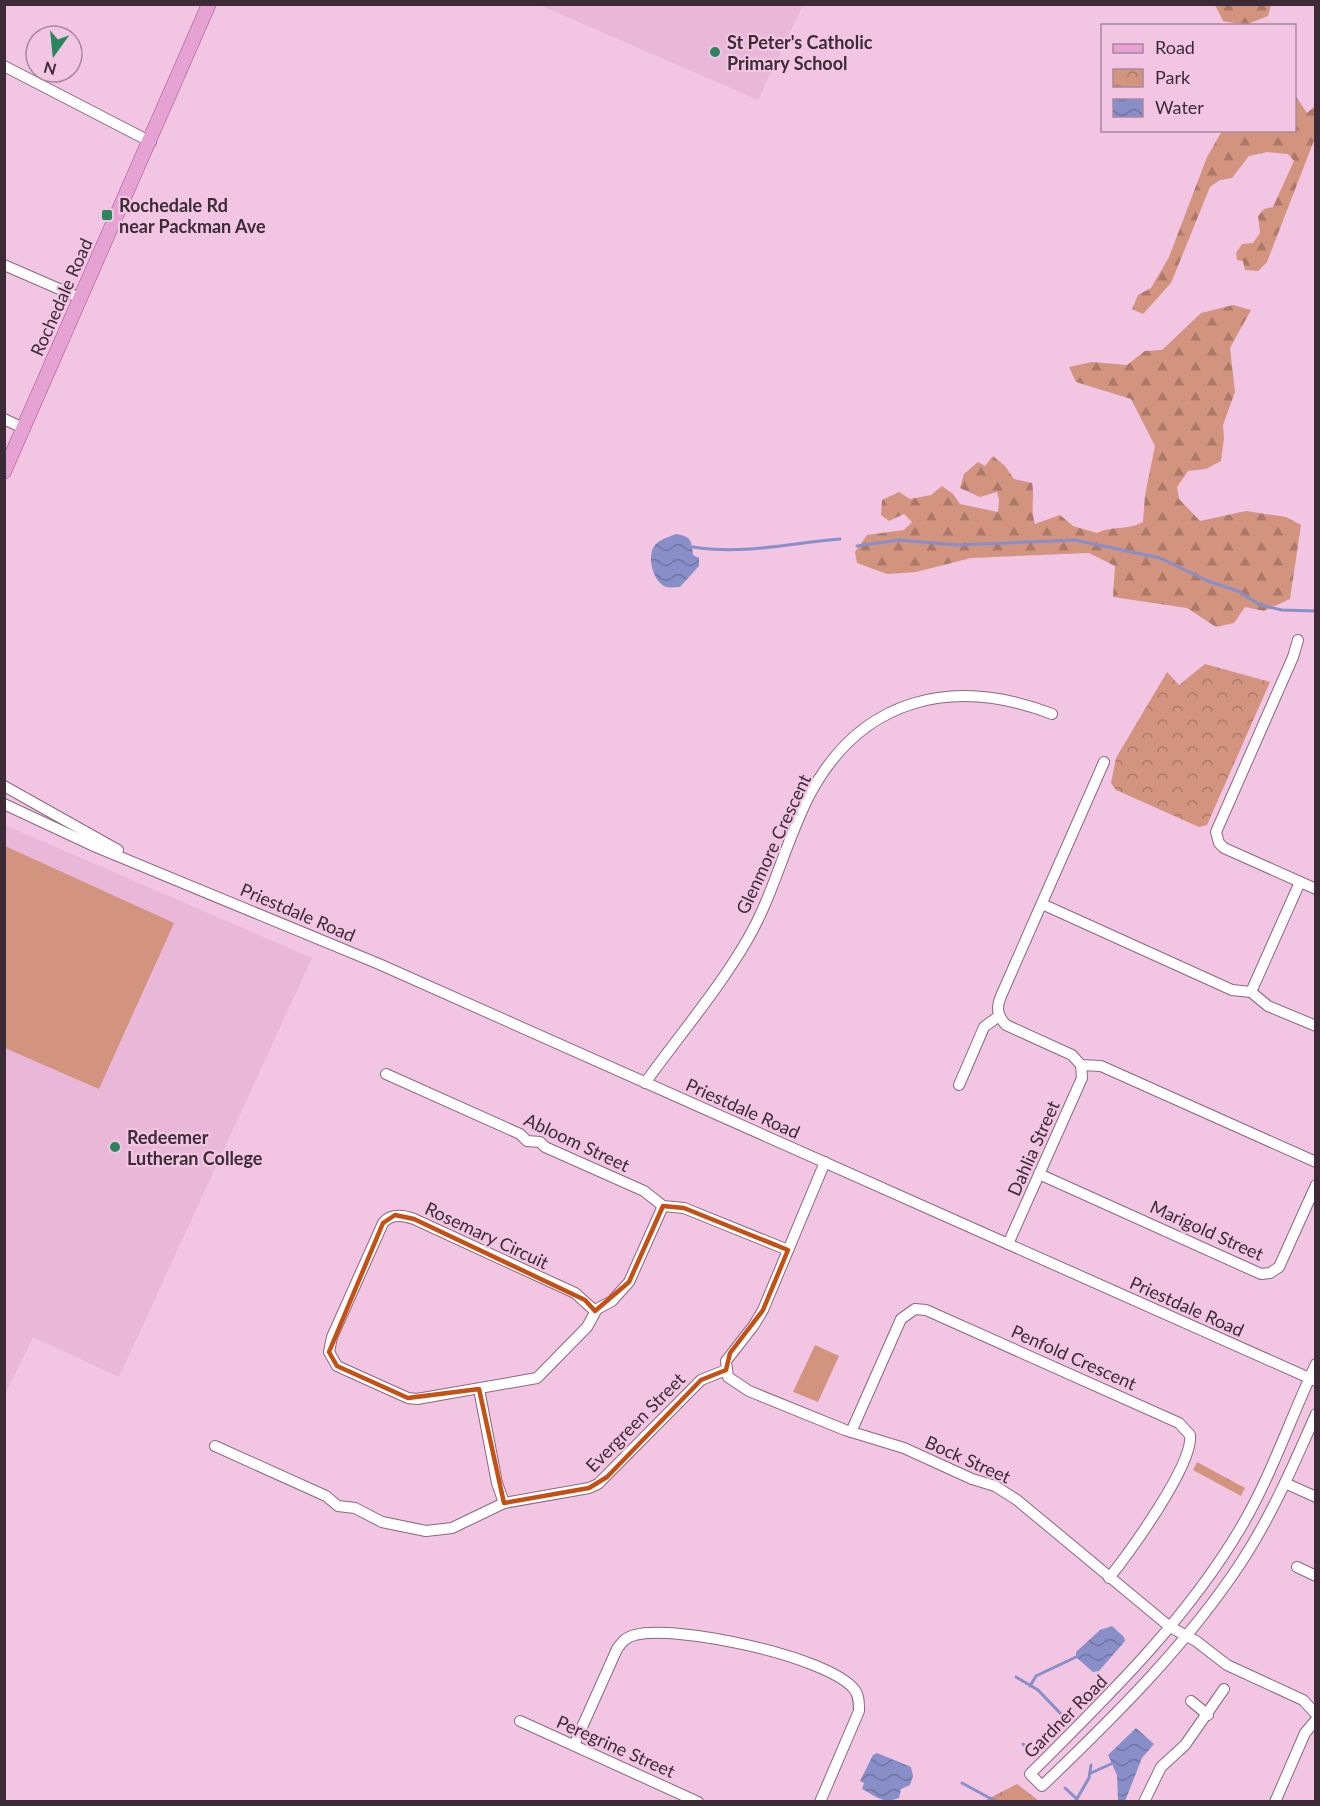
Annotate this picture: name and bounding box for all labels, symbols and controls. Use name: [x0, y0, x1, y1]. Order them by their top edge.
north arrow: [24, 24, 84, 84]
legend: [1101, 24, 1296, 132]
place label: St Peter's Catholic Primary School: [727, 31, 873, 74]
text: Road: [1155, 36, 1195, 58]
marker: St Peter's Catholic Primary School: [708, 45, 722, 59]
text: N: [42, 58, 58, 80]
text: Park: [1155, 66, 1191, 88]
text: Water: [1155, 96, 1204, 118]
place label: Rochedale Rd near Packman Ave: [119, 194, 266, 237]
marker: Rochedale Rd near Packman Ave: [100, 208, 114, 222]
street label: Rochedale Road: [25, 235, 97, 359]
street label: Glenmore Crescent: [731, 770, 815, 917]
street label: Priestdale Road: [237, 878, 359, 946]
street label: Priestdale Road: [683, 1073, 803, 1143]
street label: Dahlia Street: [1002, 1096, 1064, 1199]
street label: Abloom Street: [521, 1108, 634, 1176]
place label: Redeemer Lutheran College: [127, 1126, 263, 1169]
marker: Redeemer Lutheran College: [108, 1140, 122, 1154]
street label: Marigold Street: [1147, 1195, 1268, 1265]
street label: Rosemary Circuit: [422, 1197, 553, 1273]
street label: Priestdale Road: [1127, 1271, 1247, 1341]
street label: Penfold Crescent: [1008, 1320, 1140, 1395]
street label: Evergreen Street: [581, 1367, 690, 1476]
street label: Bock Street: [922, 1430, 1015, 1488]
street label: Gardner Road: [1019, 1670, 1111, 1762]
street label: Peregrine Street: [553, 1710, 679, 1782]

